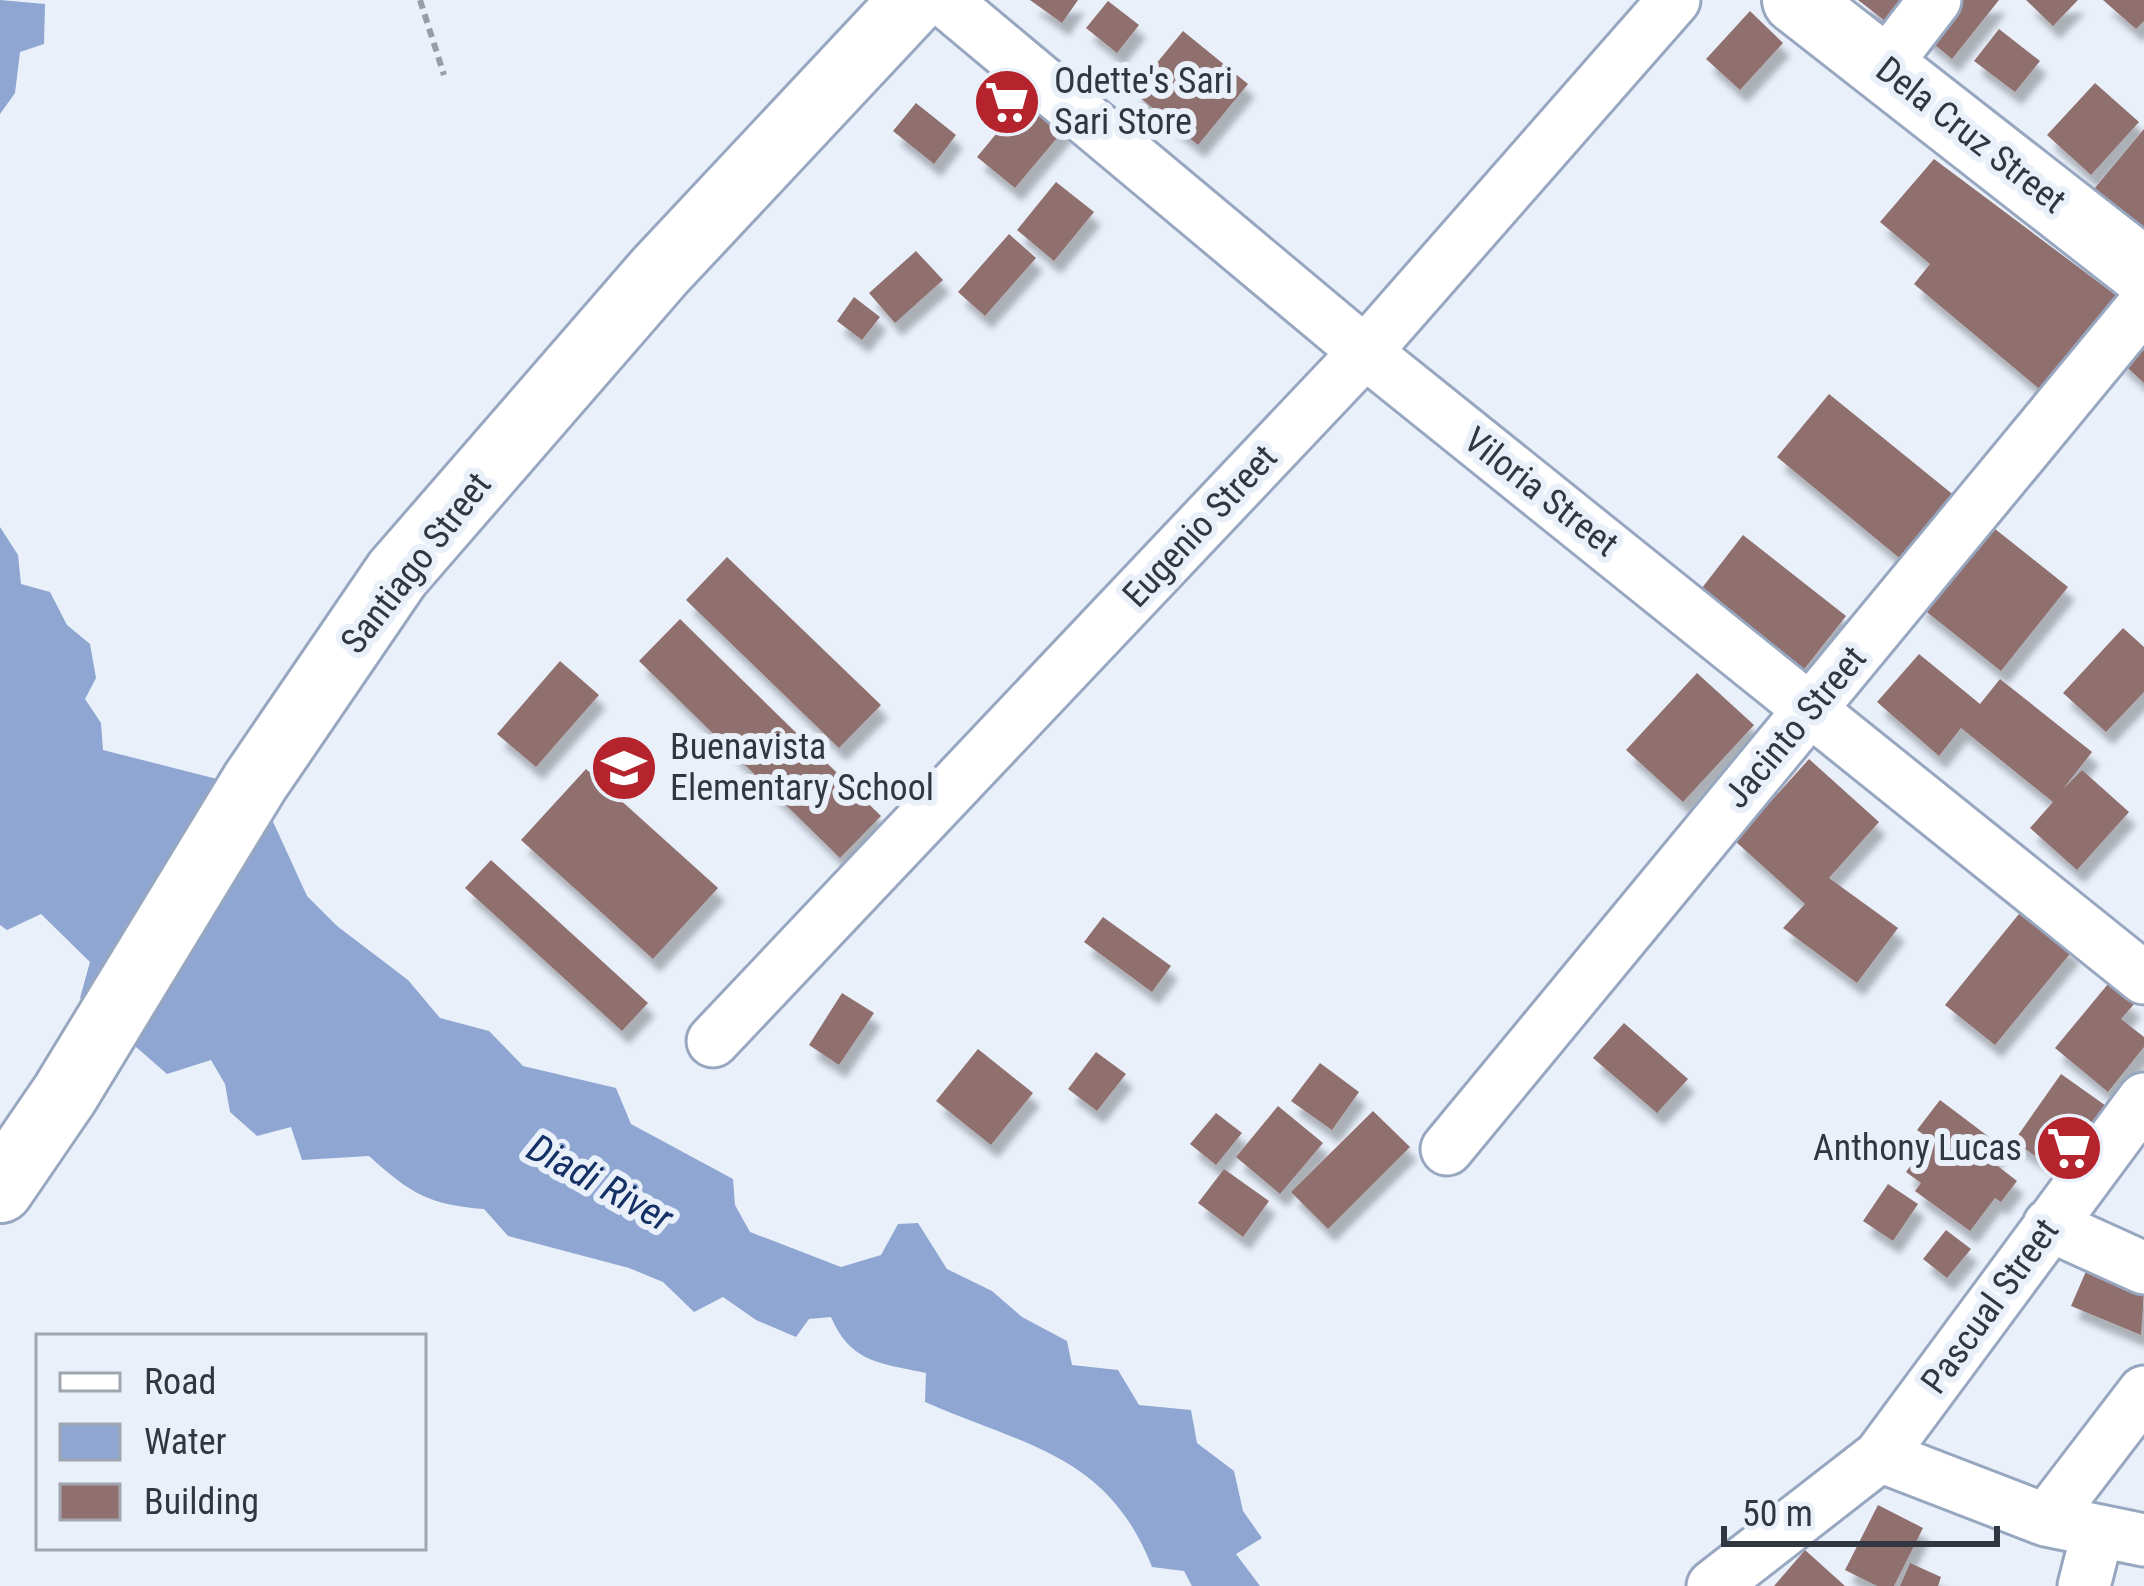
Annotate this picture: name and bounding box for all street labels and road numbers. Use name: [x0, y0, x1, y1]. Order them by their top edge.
street label: Dela Cruz Street: [1868, 48, 2074, 222]
street label: Viloria Street: [1456, 419, 1626, 565]
street label: Eugenio Street: [1114, 436, 1286, 616]
street label: Santiago Street: [332, 464, 500, 662]
street label: Jacinto Street: [1715, 638, 1875, 816]
street label: Pascual Street: [1913, 1210, 2067, 1402]

